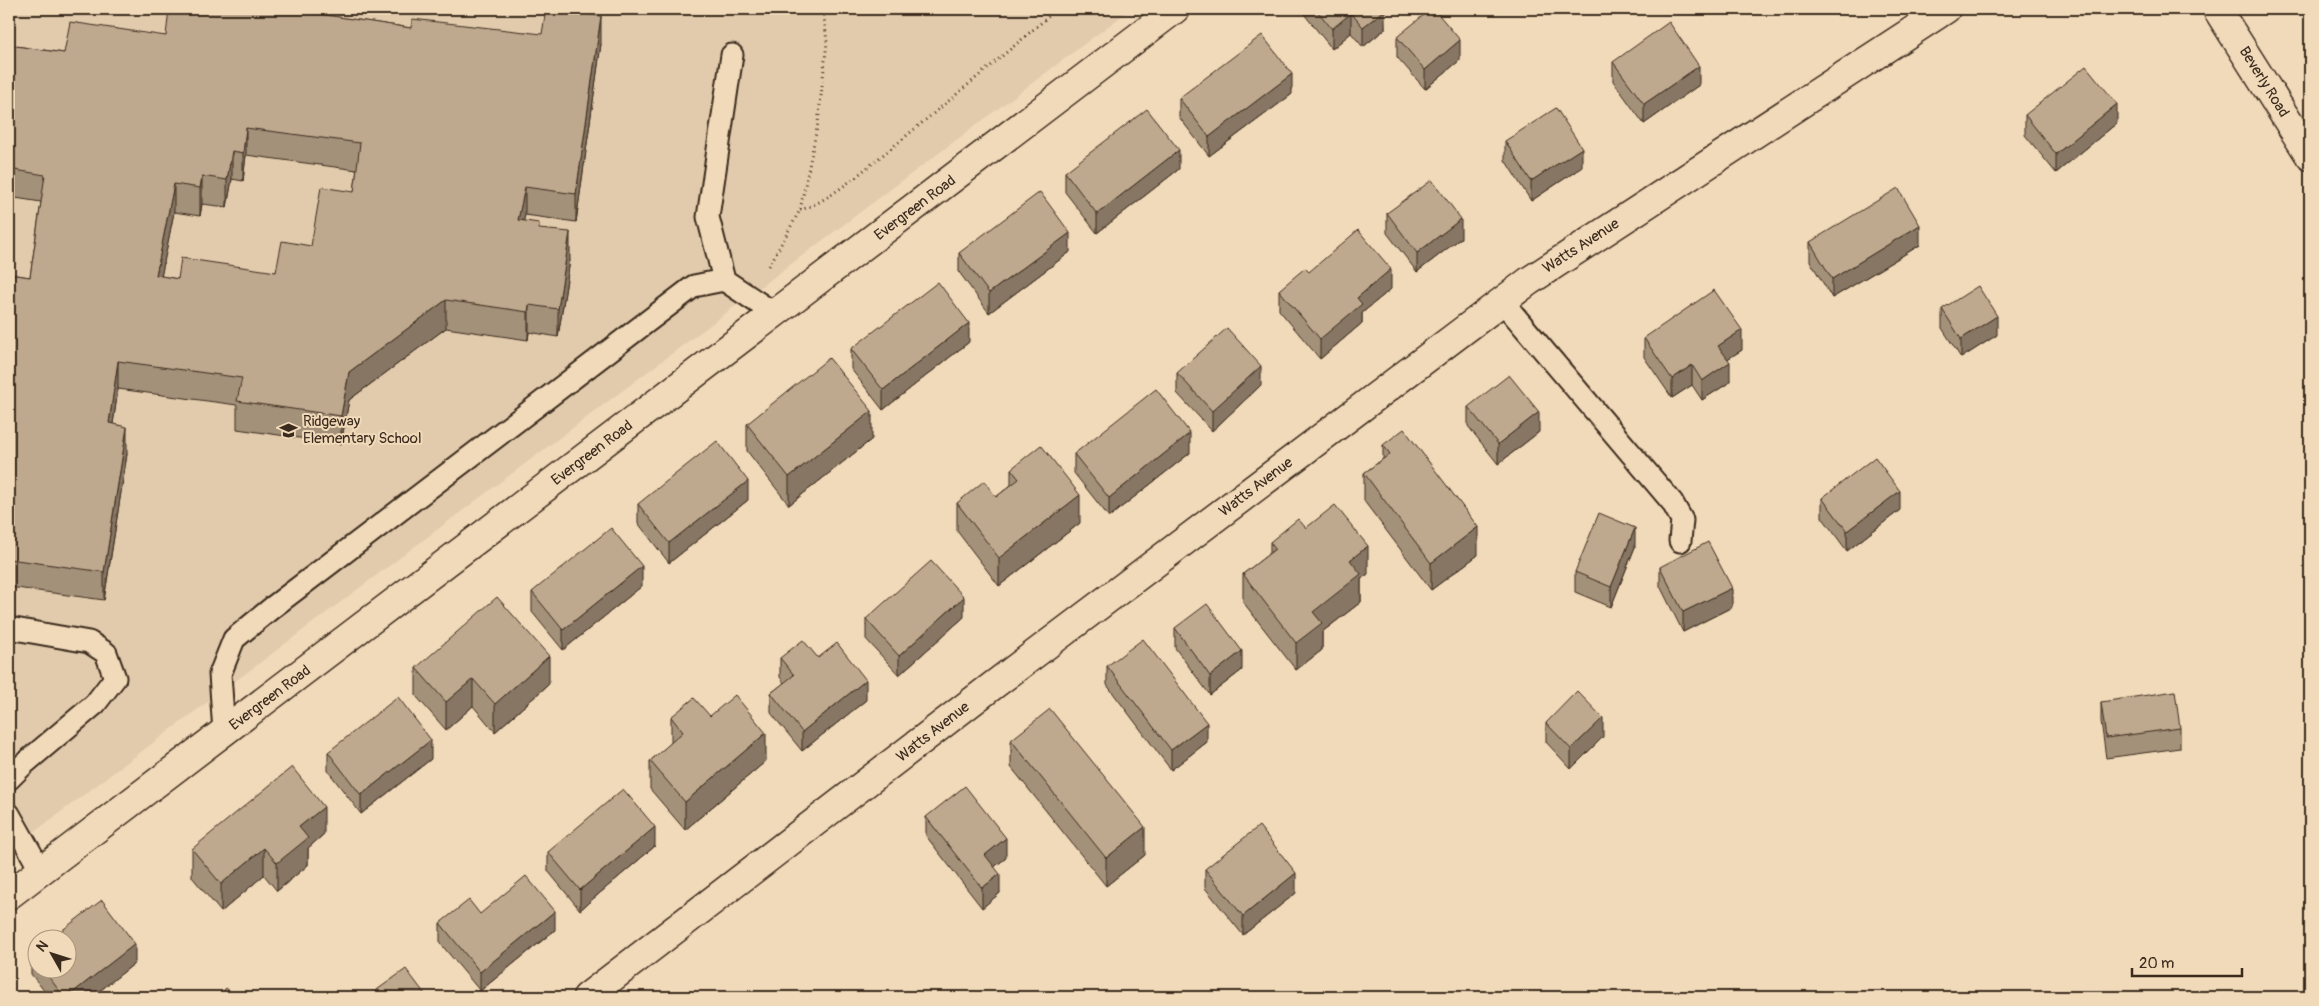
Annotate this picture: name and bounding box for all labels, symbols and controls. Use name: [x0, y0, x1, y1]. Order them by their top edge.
street label: Beverly Road: [2235, 43, 2293, 121]
street label: Evergreen Road: [870, 171, 960, 245]
street label: Watts Avenue: [1539, 214, 1623, 278]
place label: Ridgeway Elementary School: [303, 412, 422, 448]
street label: Evergreen Road: [547, 416, 637, 490]
school or university icon: Ridgeway Elementary School: [279, 420, 299, 440]
street label: Watts Avenue: [1215, 453, 1297, 521]
street label: Evergreen Road: [225, 661, 315, 735]
street label: Watts Avenue: [893, 697, 974, 766]
north arrow: [28, 928, 78, 978]
text: N: [33, 937, 52, 955]
scale bar: [2132, 946, 2242, 978]
text: 20 m: [2139, 954, 2174, 973]

